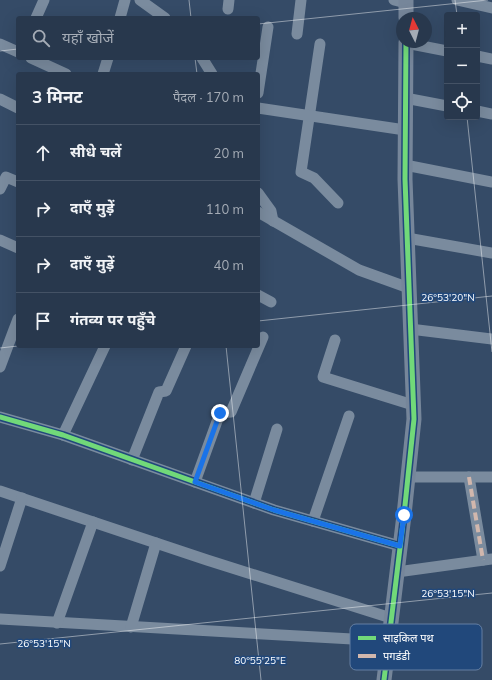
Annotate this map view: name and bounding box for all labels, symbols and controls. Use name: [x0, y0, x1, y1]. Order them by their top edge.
north arrow: [396, 12, 432, 48]
map controls: [444, 12, 480, 120]
button: +: [444, 12, 480, 48]
search box: [16, 16, 260, 60]
icon: search: [30, 27, 52, 49]
text: यहाँ खोजें: [62, 28, 114, 47]
button: −: [444, 48, 480, 84]
button: locate: [444, 84, 480, 120]
text: 3 मिनट: [32, 86, 83, 107]
text: पैदल · 170 m: [173, 89, 244, 105]
icon: ahead: [32, 142, 54, 164]
text: सीधे चलें: [70, 142, 121, 161]
text: 20 m: [214, 145, 244, 161]
icon: right: [32, 198, 54, 220]
text: दाएँ मुड़ें: [70, 198, 114, 217]
text: 110 m: [206, 201, 244, 217]
icon: right: [32, 254, 54, 276]
text: दाएँ मुड़ें: [70, 254, 114, 273]
text: 40 m: [214, 257, 244, 273]
text: 26°53'20"N: [421, 291, 475, 304]
icon: arrive: [32, 310, 54, 332]
text: गंतव्य पर पहुँचे: [70, 310, 155, 329]
route end: [211, 404, 229, 422]
route start: [395, 506, 413, 524]
text: 26°53'15"N: [421, 587, 475, 600]
legend: [350, 624, 482, 670]
text: साइकिल पथ: [383, 631, 435, 645]
text: 26°53'15"N: [17, 637, 71, 650]
text: पगडंडी: [383, 649, 410, 663]
text: 80°55'25"E: [234, 654, 286, 667]

